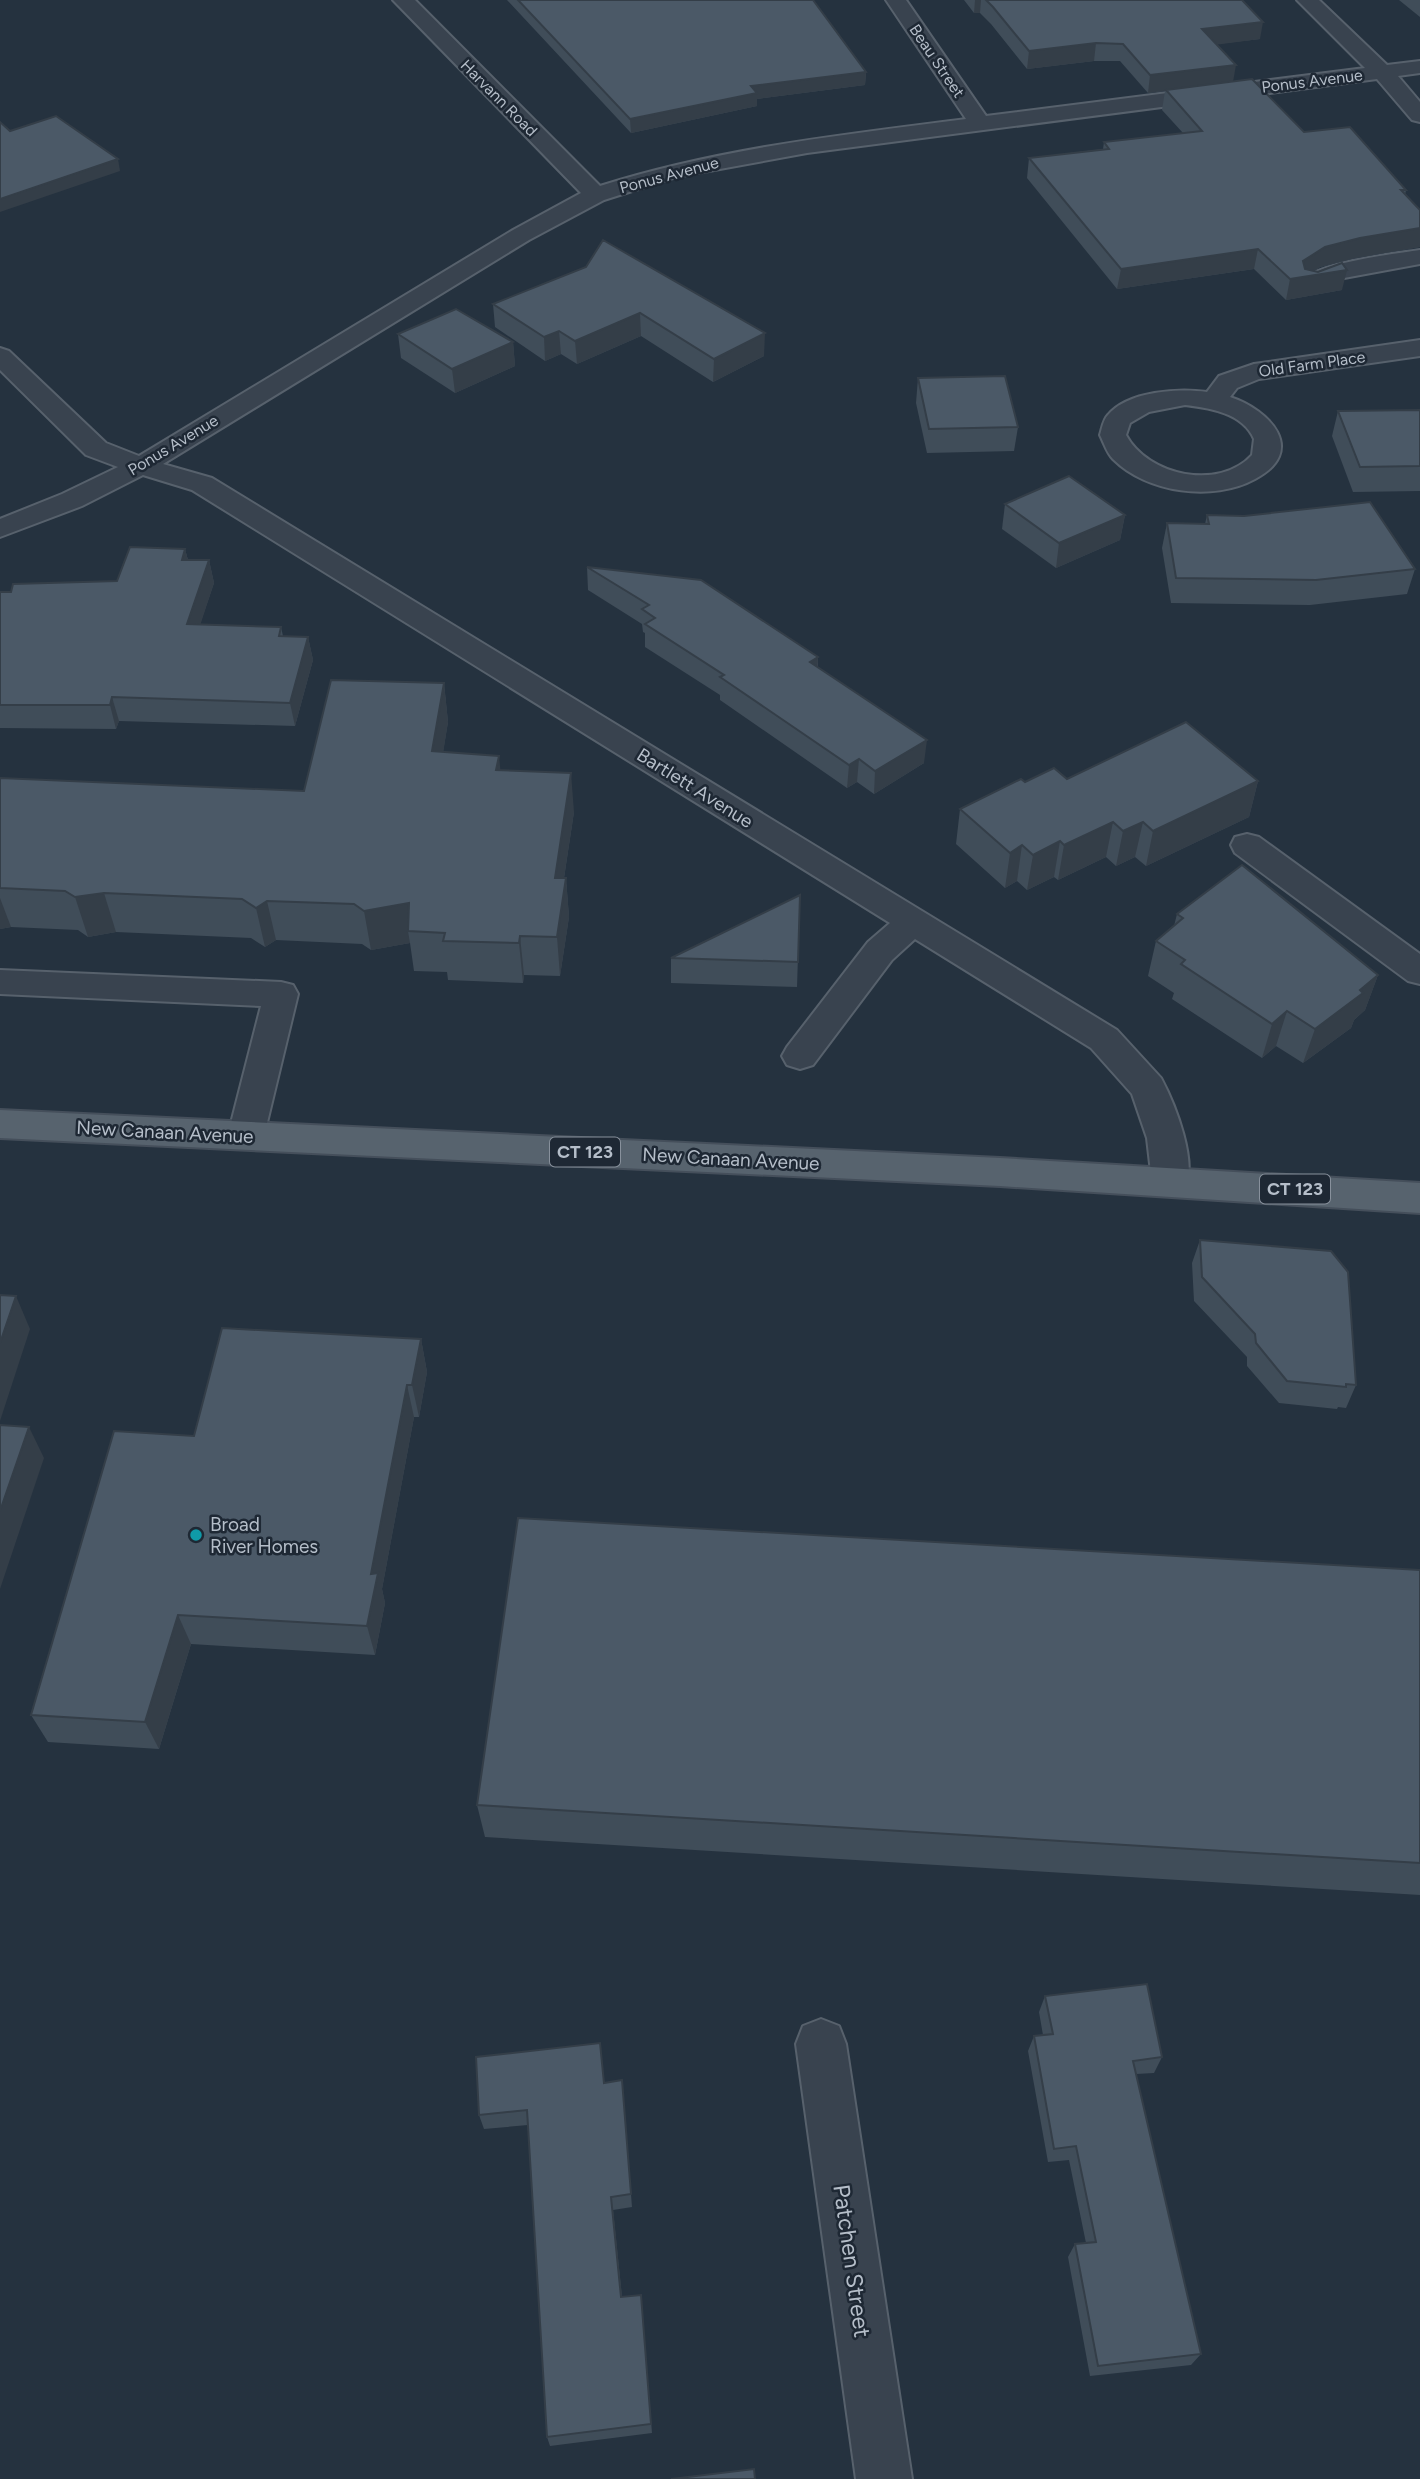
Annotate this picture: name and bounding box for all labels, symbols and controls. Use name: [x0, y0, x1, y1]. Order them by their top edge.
street label: Beau Street: [906, 21, 968, 101]
street label: Harvann Road: [457, 56, 541, 140]
street label: Ponus Avenue: [1260, 65, 1364, 97]
street label: Ponus Avenue: [617, 153, 721, 197]
street label: Old Farm Place: [1258, 347, 1367, 381]
street label: Ponus Avenue: [124, 411, 222, 479]
street label: Bartlett Avenue: [633, 743, 757, 833]
street label: New Canaan Avenue: [76, 1116, 254, 1148]
road number: CT 123: [550, 1138, 620, 1167]
street label: New Canaan Avenue: [642, 1143, 820, 1175]
road number: CT 123: [1260, 1174, 1330, 1204]
place label: Broad River Homes: [210, 1513, 318, 1558]
marker: Broad River Homes: [188, 1527, 204, 1543]
street label: Patchen Street: [827, 2183, 877, 2339]

